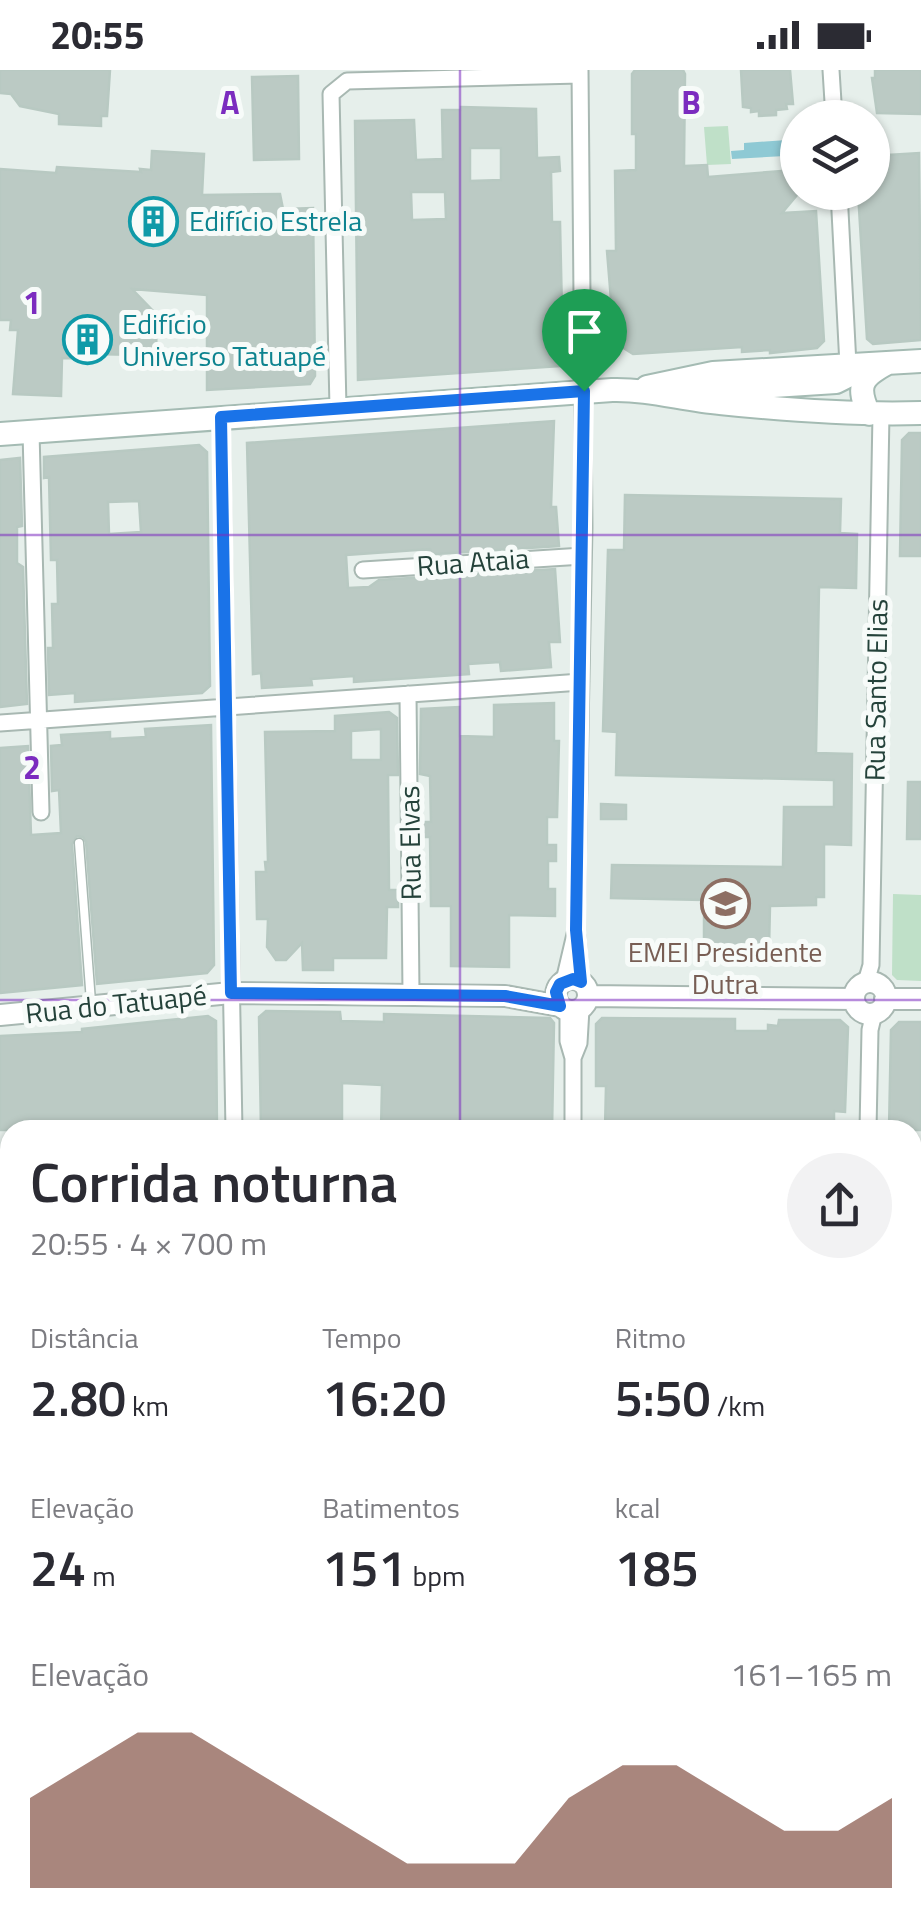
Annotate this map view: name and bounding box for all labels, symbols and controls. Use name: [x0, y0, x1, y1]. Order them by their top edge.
text: 20:55: [50, 6, 145, 64]
text: A: [220, 78, 240, 126]
text: B: [681, 78, 701, 126]
map controls: [780, 100, 890, 210]
button: layers: [780, 100, 890, 210]
building icon: Edifício Estrela: [128, 195, 180, 247]
place label: Edifício Estrela: [189, 199, 362, 242]
text: 1: [23, 278, 41, 326]
pin: [542, 289, 627, 392]
place label: Edifício Universo Tatuapé: [122, 302, 326, 377]
icon: arrive: [557, 304, 612, 359]
building icon: Edifício Universo Tatuapé: [61, 314, 113, 366]
street label: Rua Ataia: [415, 536, 531, 587]
street label: Rua Santo Elias: [852, 598, 899, 781]
text: 2: [23, 743, 41, 791]
street label: Rua Elvas: [387, 785, 432, 901]
school or university icon: EMEI Presidente Dutra: [699, 878, 751, 930]
place label: EMEI Presidente Dutra: [628, 930, 822, 1005]
street label: Rua do Tatuapé: [23, 973, 209, 1034]
text: Corrida noturna: [30, 1140, 398, 1223]
button: share: [787, 1153, 892, 1258]
text: 20:55 · 4 × 700 m: [30, 1219, 267, 1267]
text: Distância: [30, 1316, 138, 1359]
text: Tempo: [322, 1316, 402, 1359]
text: Ritmo: [615, 1316, 686, 1359]
text: 2.80: [30, 1359, 126, 1435]
text: 16:20: [322, 1359, 446, 1435]
text: 5:50: [615, 1359, 711, 1435]
text: km: [126, 1384, 169, 1427]
text: /km: [711, 1384, 765, 1427]
text: Elevação: [30, 1486, 134, 1529]
text: Batimentos: [322, 1486, 460, 1529]
text: kcal: [615, 1486, 660, 1529]
text: 24: [30, 1529, 86, 1605]
text: 151: [322, 1529, 406, 1605]
text: 185: [615, 1529, 699, 1605]
text: m: [86, 1554, 116, 1597]
text: bpm: [406, 1554, 465, 1597]
text: Elevação: [30, 1650, 149, 1698]
text: 161–165 m: [730, 1650, 892, 1698]

